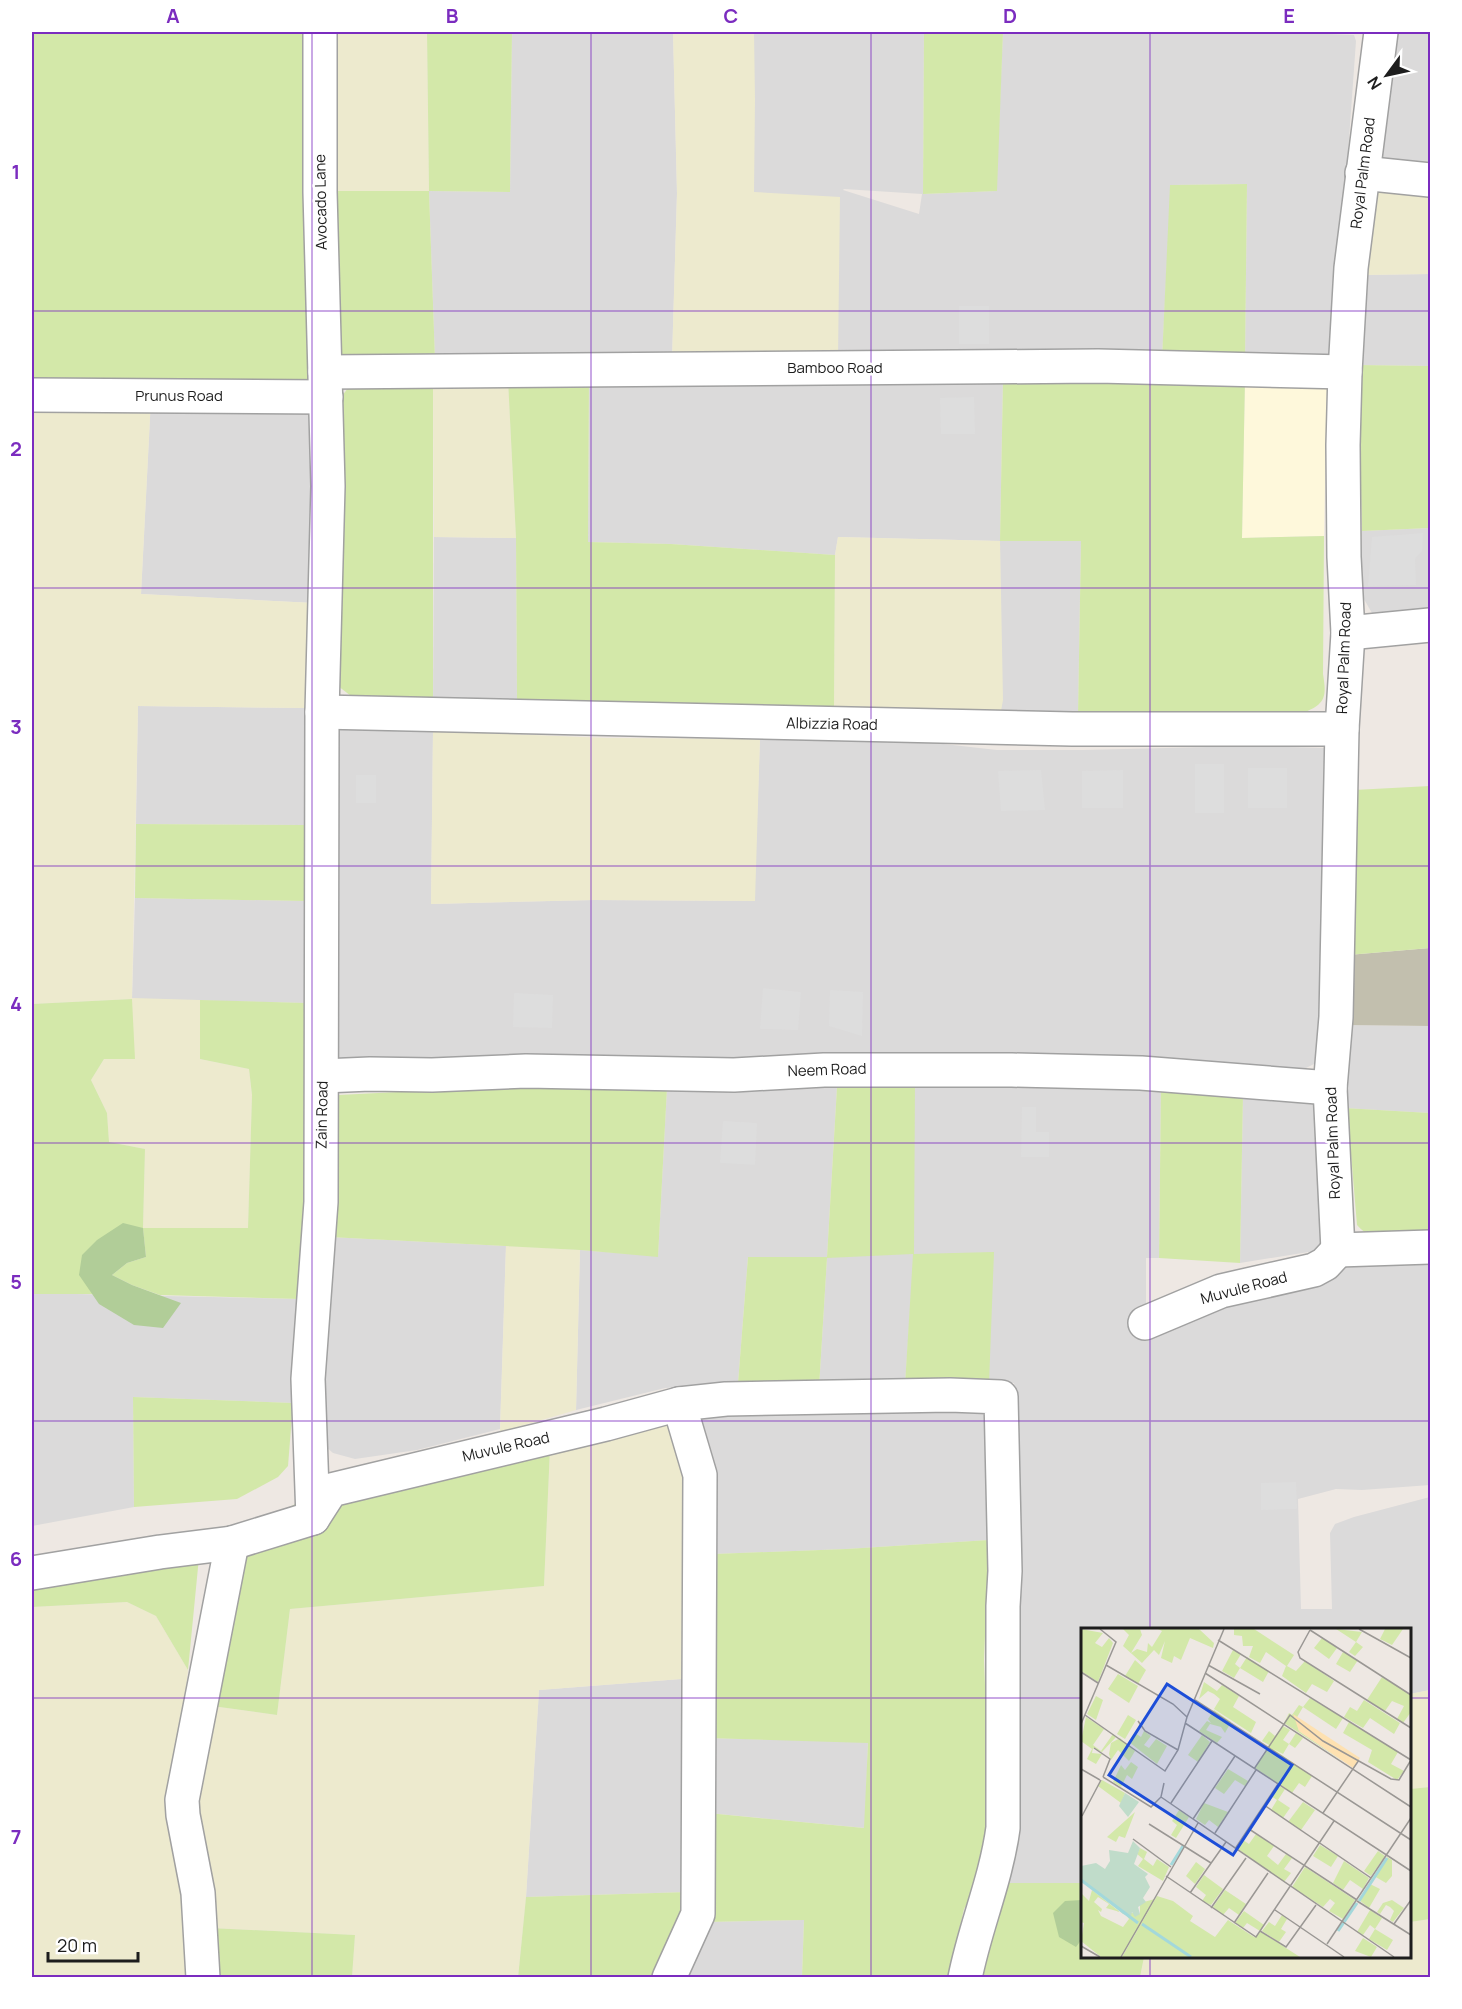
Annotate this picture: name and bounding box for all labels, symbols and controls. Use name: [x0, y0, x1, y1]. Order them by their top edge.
text: A: [166, 2, 180, 29]
text: B: [446, 2, 459, 29]
text: C: [724, 2, 738, 29]
text: D: [1003, 2, 1017, 29]
text: E: [1283, 2, 1295, 29]
north arrow: [1357, 45, 1417, 105]
text: N: [1362, 72, 1387, 94]
street label: Royal Palm Road: [1345, 116, 1380, 230]
street label: Avocado Lane: [309, 154, 332, 250]
text: 1: [12, 158, 20, 185]
street label: Bamboo Road: [787, 357, 883, 378]
street label: Prunus Road: [135, 385, 223, 406]
text: 2: [10, 435, 22, 462]
street label: Royal Palm Road: [1331, 602, 1356, 714]
street label: Albizzia Road: [786, 712, 878, 735]
text: 3: [10, 713, 22, 740]
text: 4: [10, 990, 22, 1017]
street label: Neem Road: [787, 1058, 867, 1081]
street label: Zain Road: [310, 1081, 333, 1149]
street label: Royal Palm Road: [1320, 1087, 1345, 1199]
street label: Muvule Road: [1198, 1266, 1290, 1309]
text: 5: [10, 1268, 22, 1295]
street label: Muvule Road: [460, 1426, 552, 1467]
text: 6: [10, 1545, 22, 1572]
inset map: [1081, 1628, 1411, 1958]
text: 7: [11, 1823, 21, 1850]
scale bar: [48, 1925, 138, 1963]
text: 20 m: [57, 1933, 97, 1957]

